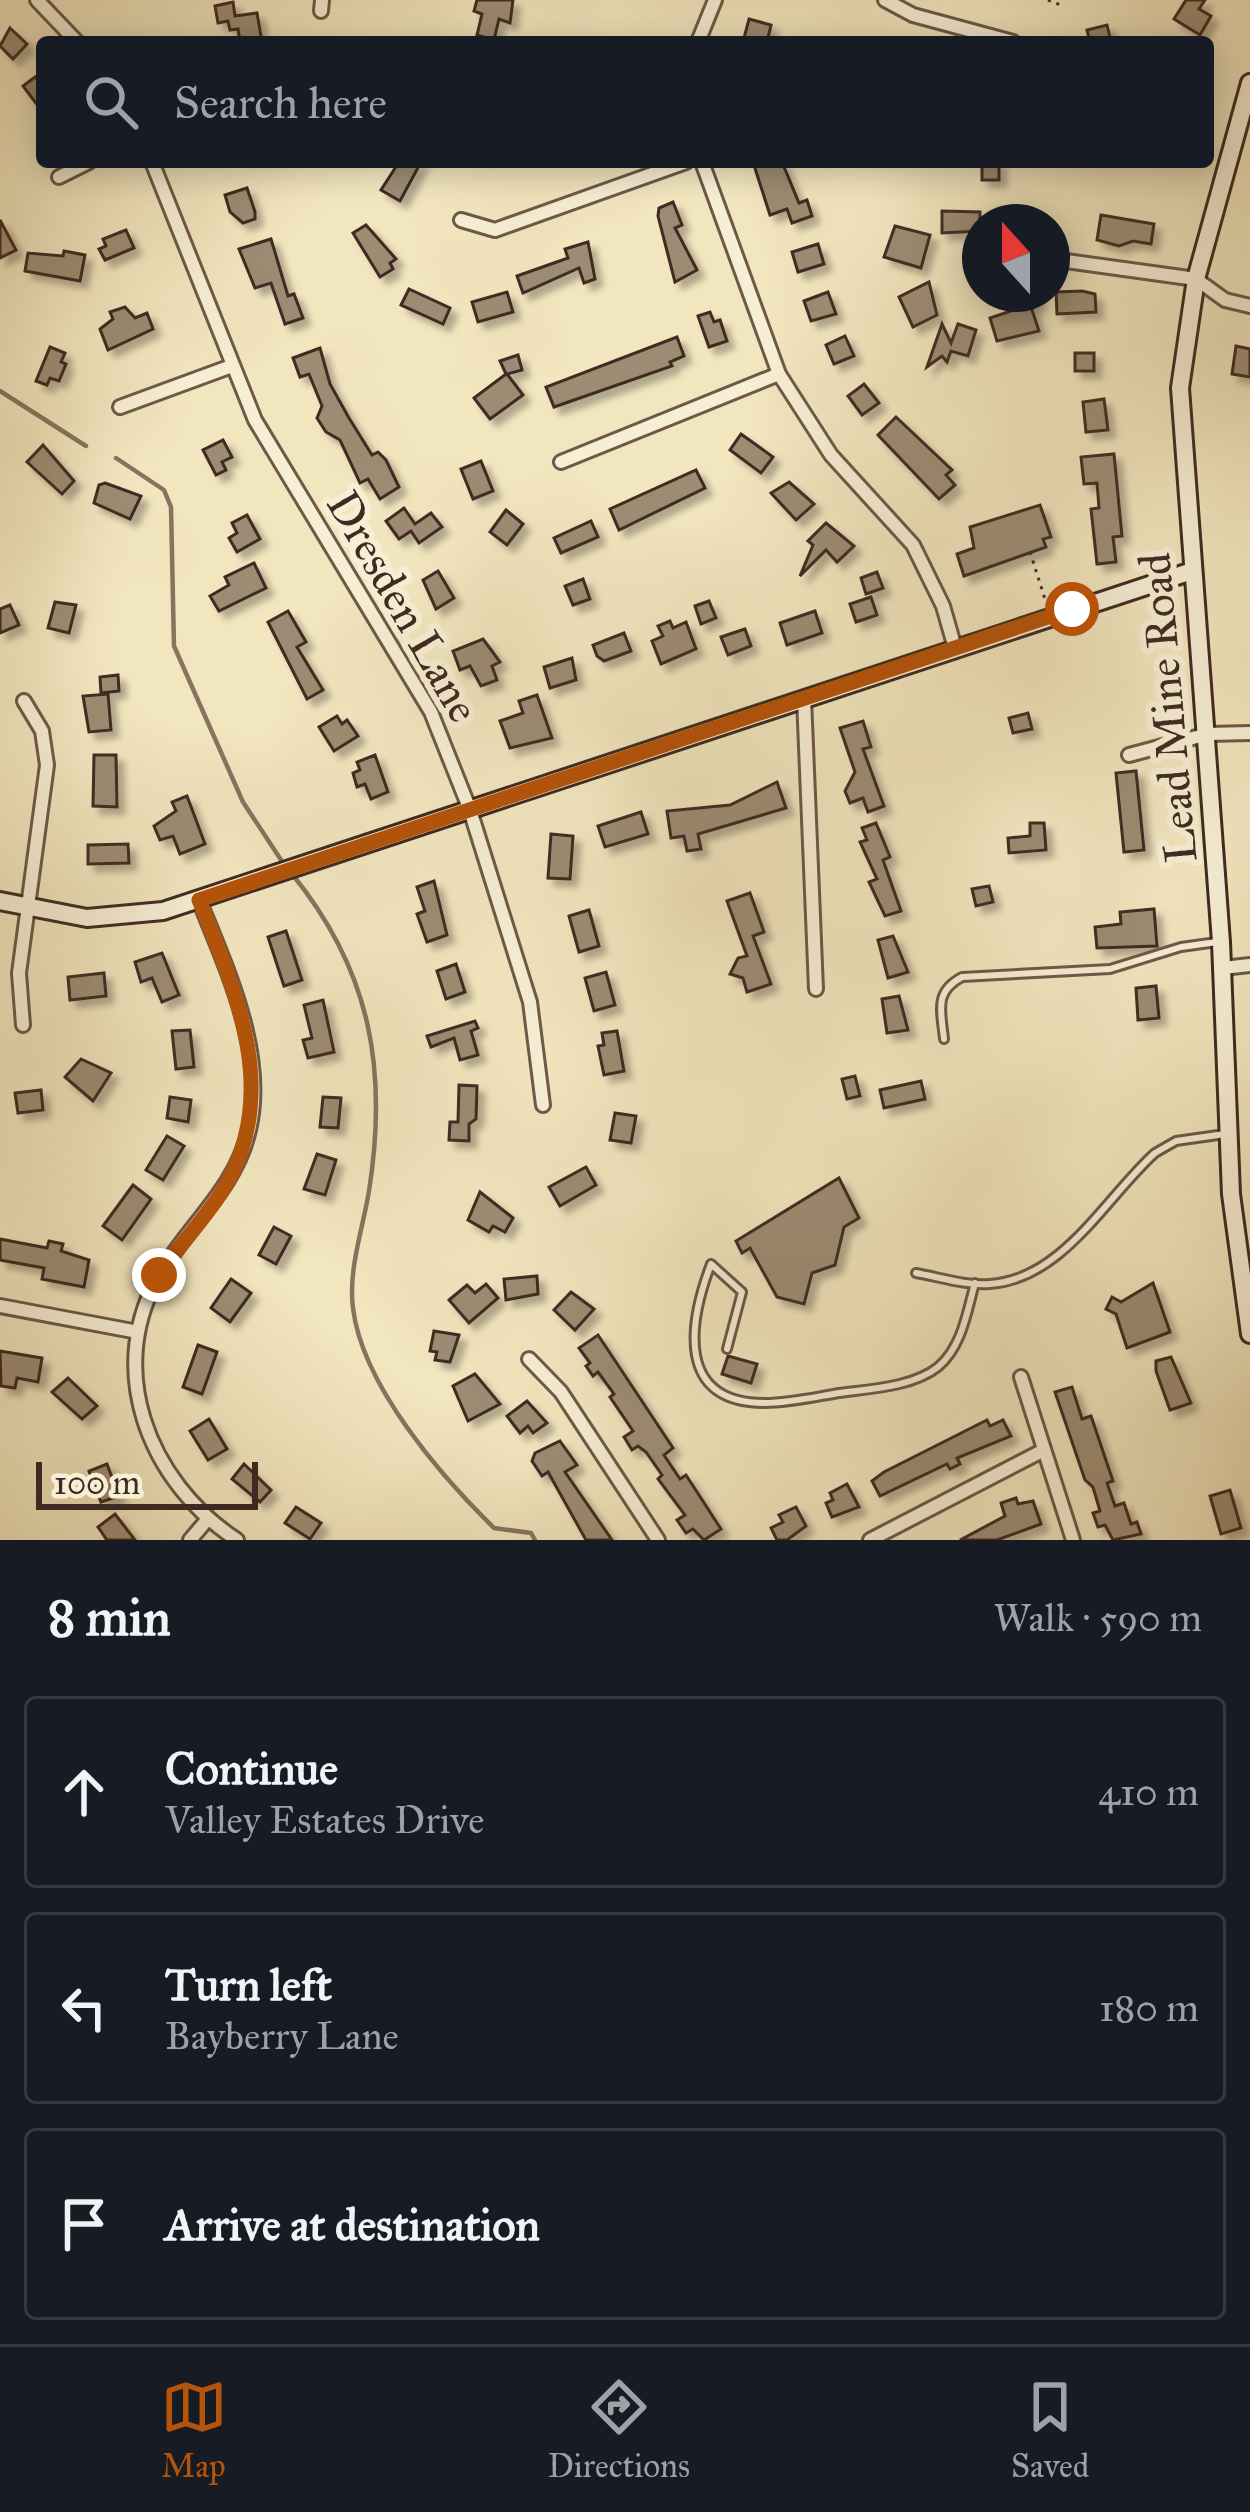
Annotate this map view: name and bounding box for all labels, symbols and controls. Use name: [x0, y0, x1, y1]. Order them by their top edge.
search box: [36, 36, 1214, 168]
icon: search: [78, 69, 144, 135]
text: Search here: [174, 75, 387, 130]
north arrow: [962, 204, 1070, 312]
street label: Dresden Lane: [315, 481, 492, 732]
street label: Lead Mine Road: [1127, 550, 1208, 865]
route start: [1045, 582, 1099, 636]
route end: [132, 1248, 186, 1302]
scale bar: [36, 1456, 258, 1509]
text: 100 m: [54, 1463, 140, 1503]
text: 8 min: [48, 1587, 171, 1649]
text: Walk · 590 m: [993, 1594, 1202, 1642]
text: Continue: [165, 1741, 338, 1796]
icon: ahead: [51, 1759, 117, 1825]
text: 410 m: [1098, 1768, 1199, 1816]
text: Valley Estates Drive: [165, 1796, 485, 1844]
text: Turn left: [165, 1957, 332, 2012]
icon: left: [51, 1975, 117, 2041]
text: 180 m: [1099, 1984, 1199, 2032]
text: Bayberry Lane: [165, 2012, 399, 2060]
icon: arrive: [51, 2191, 117, 2257]
text: Arrive at destination: [165, 2197, 540, 2252]
tab: Map: [161, 2374, 227, 2486]
tab: Directions: [548, 2374, 690, 2486]
tab: Saved: [1011, 2374, 1089, 2486]

